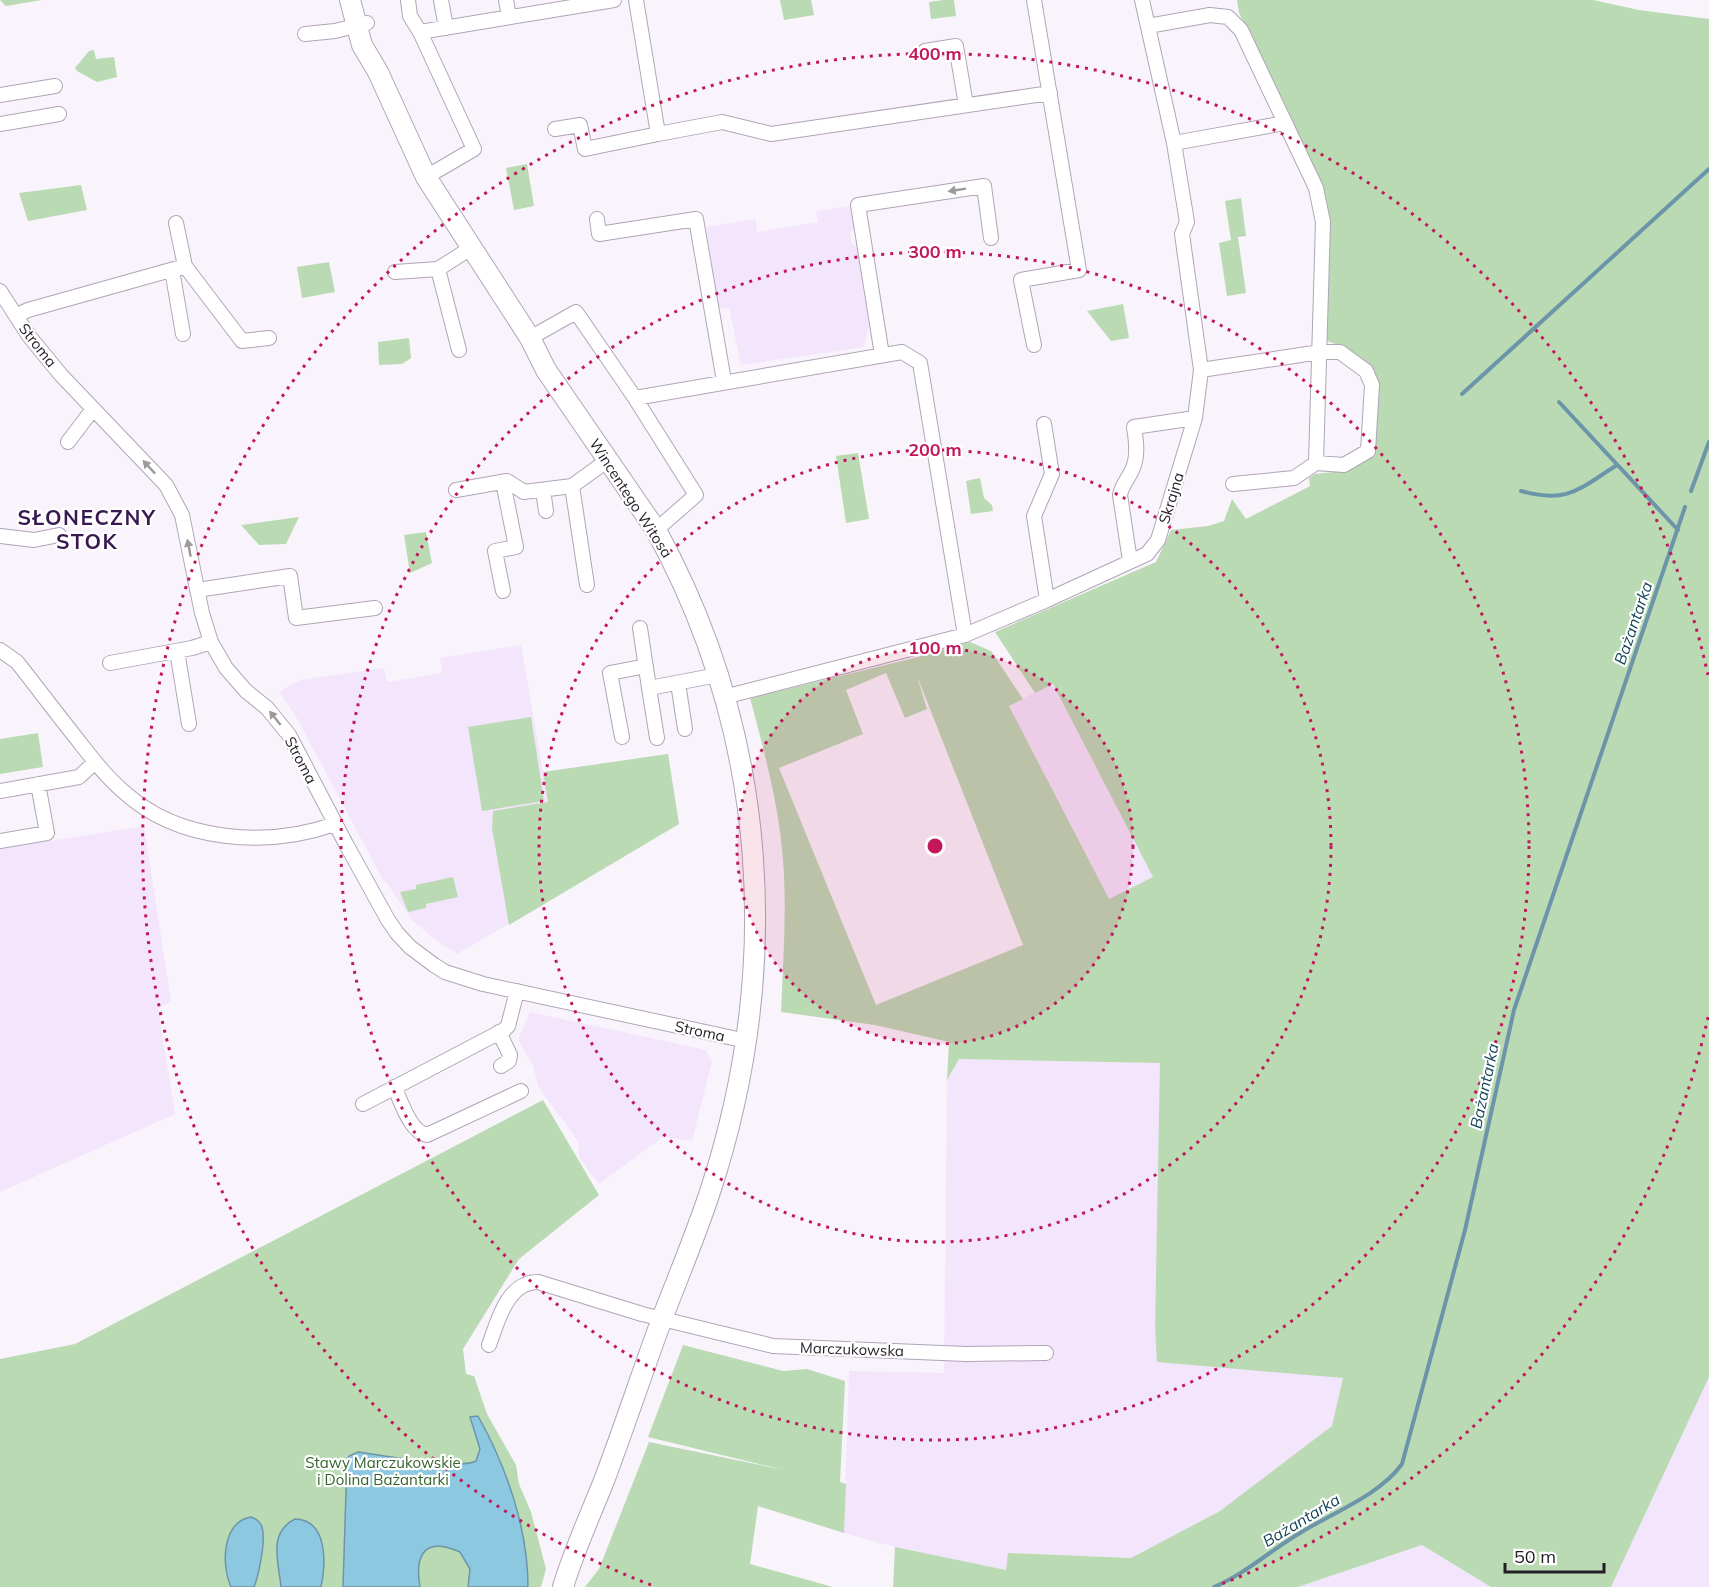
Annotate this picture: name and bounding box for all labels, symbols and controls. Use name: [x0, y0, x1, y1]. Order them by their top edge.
text: 400 m: [908, 42, 962, 65]
one-way arrow: [948, 185, 967, 194]
text: 300 m: [908, 240, 962, 263]
street label: Stroma: [15, 319, 61, 371]
street label: Wincentego Witosa: [585, 435, 677, 561]
text: 200 m: [908, 438, 962, 461]
one-way arrow: [143, 460, 156, 475]
street label: Skrajna: [1154, 470, 1188, 526]
district label: SŁONECZNY STOK: [18, 504, 156, 554]
one-way arrow: [183, 539, 193, 557]
water label: Bażantarka: [1609, 578, 1657, 667]
text: 100 m: [908, 636, 962, 659]
one-way arrow: [269, 710, 282, 726]
street label: Stroma: [281, 733, 321, 787]
centre of rings: [925, 836, 945, 856]
street label: Stroma: [673, 1016, 727, 1046]
water label: Bażantarka: [1465, 1041, 1503, 1130]
street label: Marczukowska: [800, 1338, 904, 1360]
park label: Stawy Marczukowskie i Dolina Bażantarki: [305, 1453, 461, 1489]
water label: Bażantarka: [1259, 1489, 1344, 1551]
scale bar: [1505, 1536, 1604, 1574]
text: 50 m: [1514, 1545, 1556, 1568]

